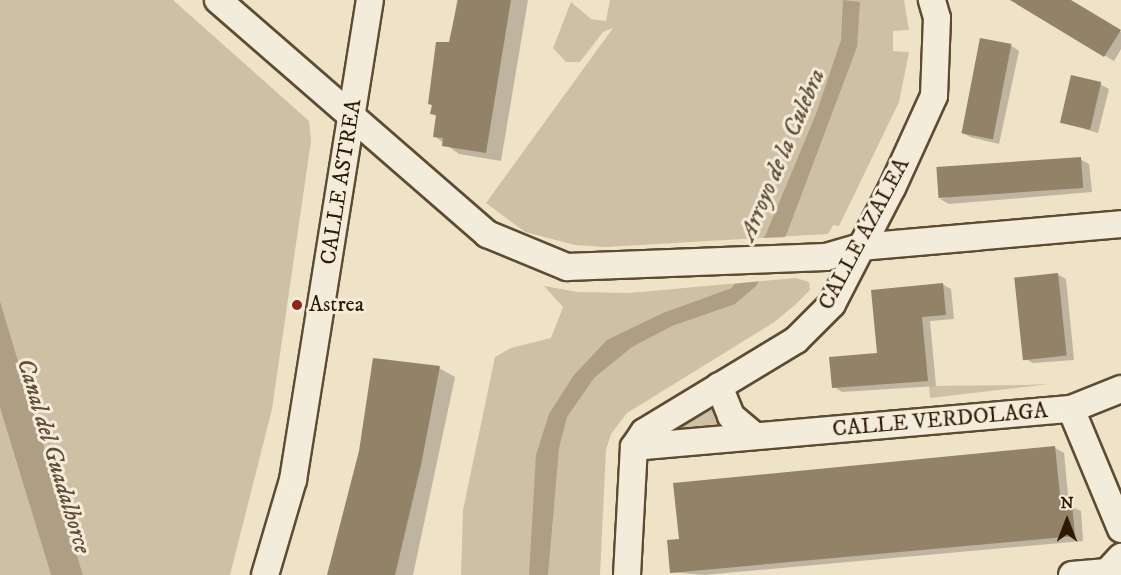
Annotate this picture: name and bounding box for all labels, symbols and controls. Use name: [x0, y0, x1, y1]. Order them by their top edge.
water label: Arroyo de la Culebra: [734, 65, 832, 245]
street label: CALLE ASTREA: [315, 97, 367, 267]
street label: CALLE AZALEA: [813, 154, 915, 314]
place label: Astrea: [309, 292, 364, 318]
marker: Astrea: [290, 298, 304, 312]
water label: Canal del Guadalhorce: [10, 355, 96, 557]
street label: CALLE VERDOLAGA: [831, 397, 1049, 443]
north arrow: [1037, 491, 1097, 551]
text: N: [1060, 493, 1074, 513]

